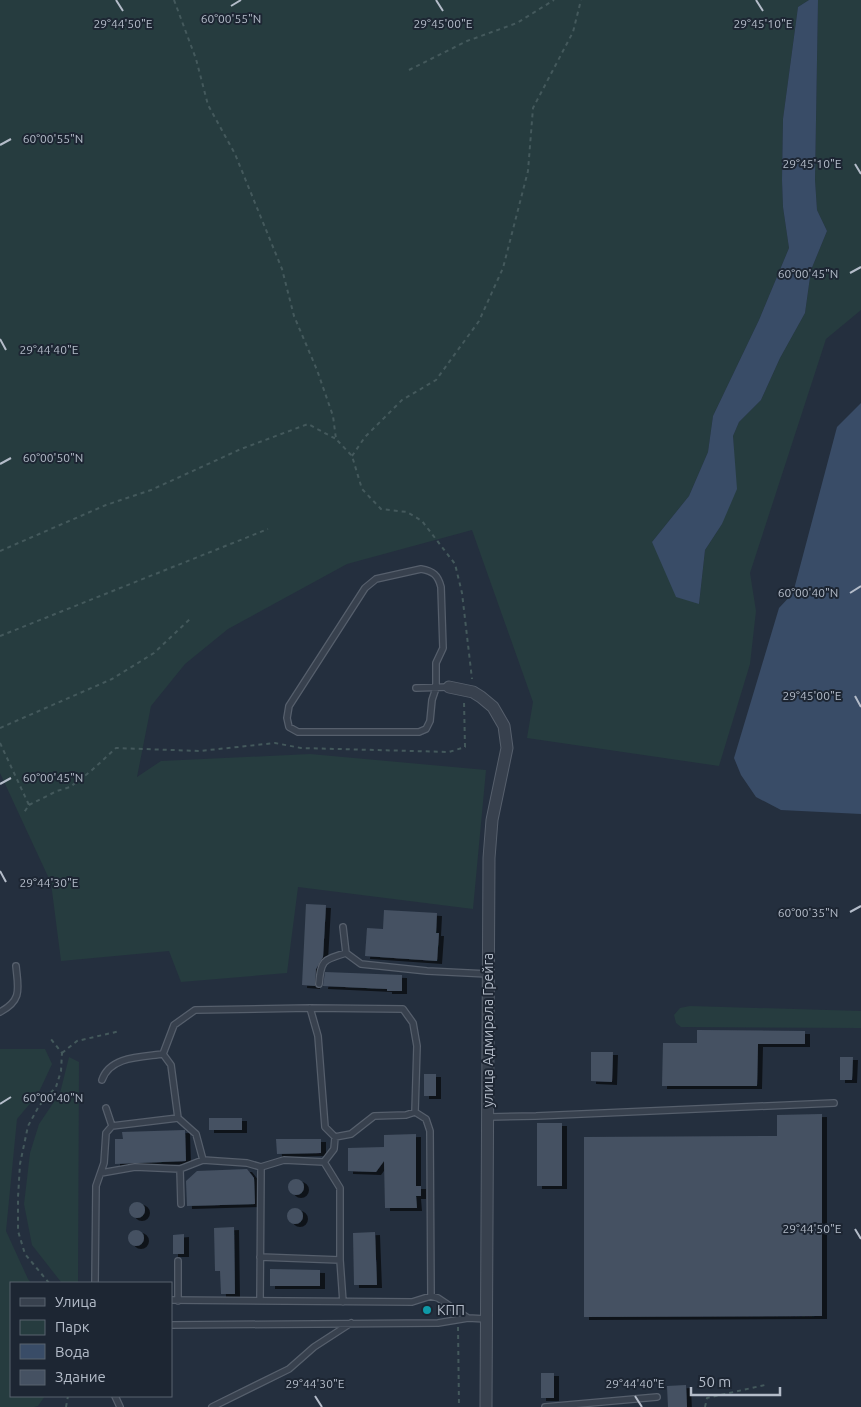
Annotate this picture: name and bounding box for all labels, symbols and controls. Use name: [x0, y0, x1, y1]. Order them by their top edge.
text: 60°00'55"N: [201, 12, 261, 25]
text: 29°44'50"E: [94, 17, 153, 30]
text: 29°45'00"E: [414, 17, 473, 30]
text: 29°45'10"E: [734, 17, 793, 30]
text: 60°00'55"N: [23, 132, 83, 145]
text: 29°45'10"E: [783, 157, 842, 170]
text: 60°00'45"N: [778, 267, 838, 280]
text: 29°44'40"E: [20, 343, 79, 356]
text: 60°00'50"N: [23, 451, 83, 464]
text: 60°00'40"N: [778, 586, 838, 599]
text: 29°45'00"E: [783, 689, 842, 702]
text: 60°00'45"N: [23, 771, 83, 784]
text: 29°44'30"E: [20, 876, 79, 889]
text: 60°00'35"N: [778, 906, 838, 919]
street label: улица Адмирала Грейга: [480, 953, 496, 1107]
text: 60°00'40"N: [23, 1091, 83, 1104]
text: 29°44'50"E: [783, 1222, 842, 1235]
legend: [10, 1282, 172, 1397]
text: Улица: [55, 1293, 97, 1310]
place label: КПП: [437, 1302, 465, 1318]
marker: КПП: [421, 1304, 433, 1316]
text: Парк: [55, 1318, 90, 1335]
text: Вода: [55, 1343, 90, 1360]
scale bar: [691, 1364, 780, 1396]
text: Здание: [55, 1368, 106, 1385]
text: 50 m: [698, 1373, 731, 1390]
text: 29°44'30"E: [286, 1377, 345, 1390]
text: 29°44'40"E: [606, 1377, 665, 1390]

